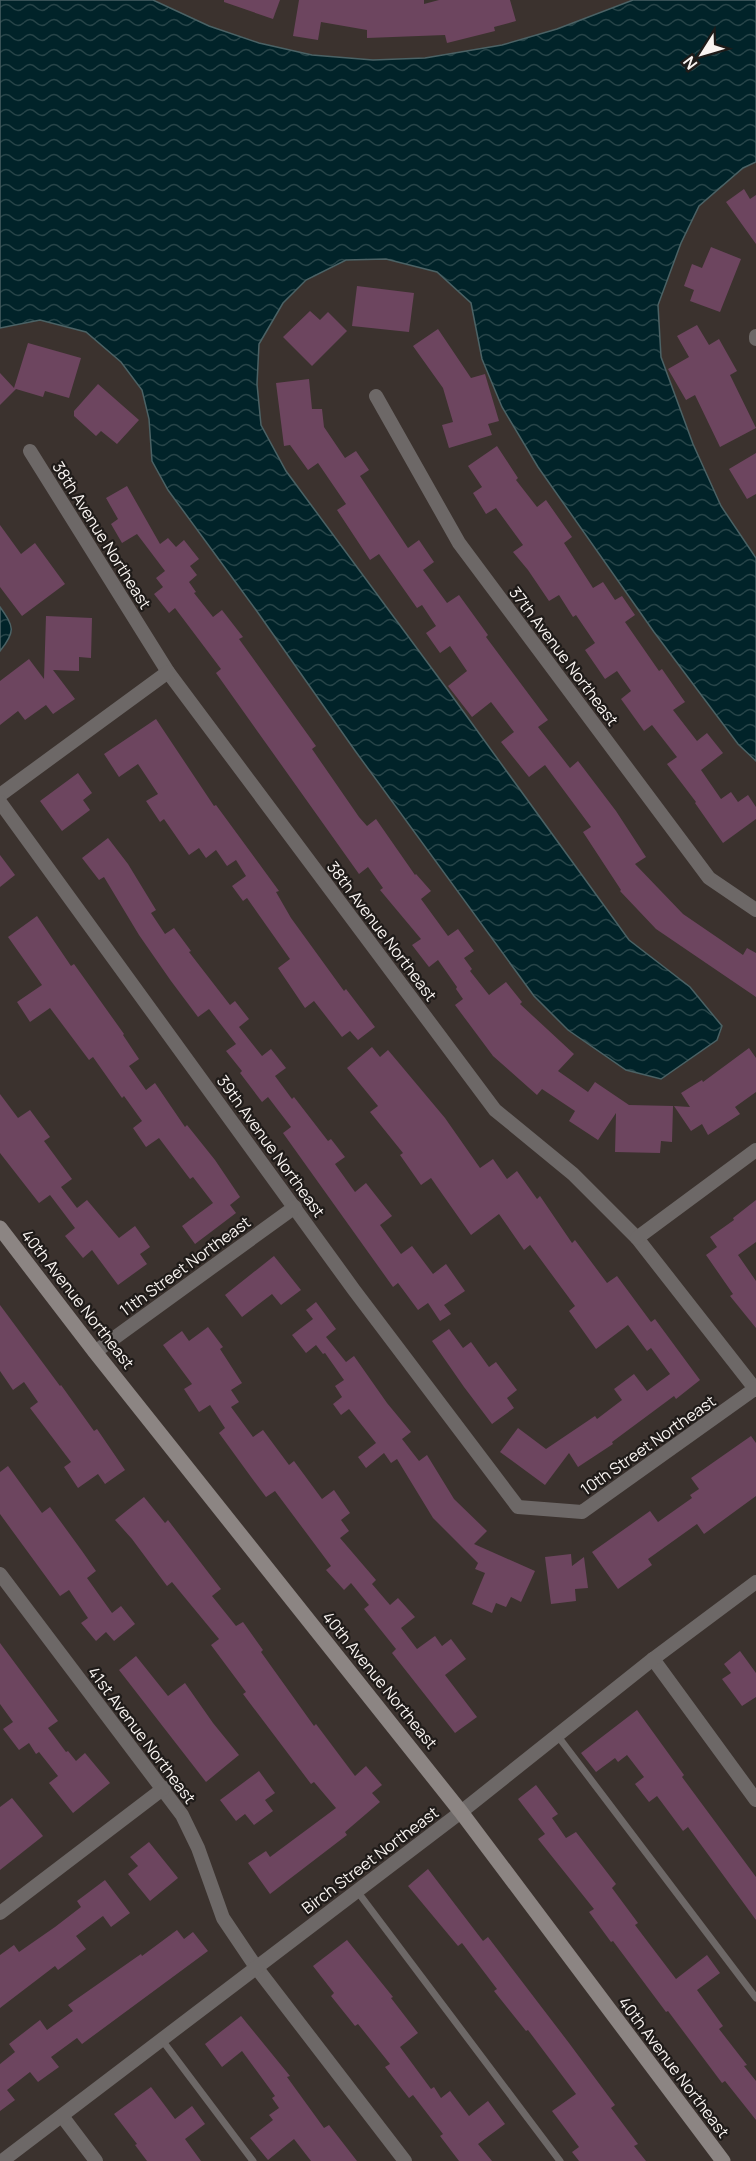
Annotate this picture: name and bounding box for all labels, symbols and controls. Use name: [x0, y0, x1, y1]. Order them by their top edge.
north arrow: [672, 24, 732, 84]
text: N: [678, 52, 702, 74]
street label: 38th Avenue Northeast: [48, 457, 156, 613]
street label: 37th Avenue Northeast: [504, 582, 624, 730]
street label: 38th Avenue Northeast: [322, 856, 442, 1006]
street label: 39th Avenue Northeast: [212, 1070, 330, 1222]
street label: 11th Street Northeast: [115, 1211, 255, 1321]
street label: 40th Avenue Northeast: [17, 1225, 139, 1373]
street label: 10th Street Northeast: [576, 1390, 720, 1500]
street label: 40th Avenue Northeast: [318, 1607, 442, 1753]
street label: 41st Avenue Northeast: [83, 1662, 201, 1808]
street label: Birch Street Northeast: [297, 1801, 443, 1919]
street label: 40th Avenue Northeast: [614, 1992, 734, 2142]

